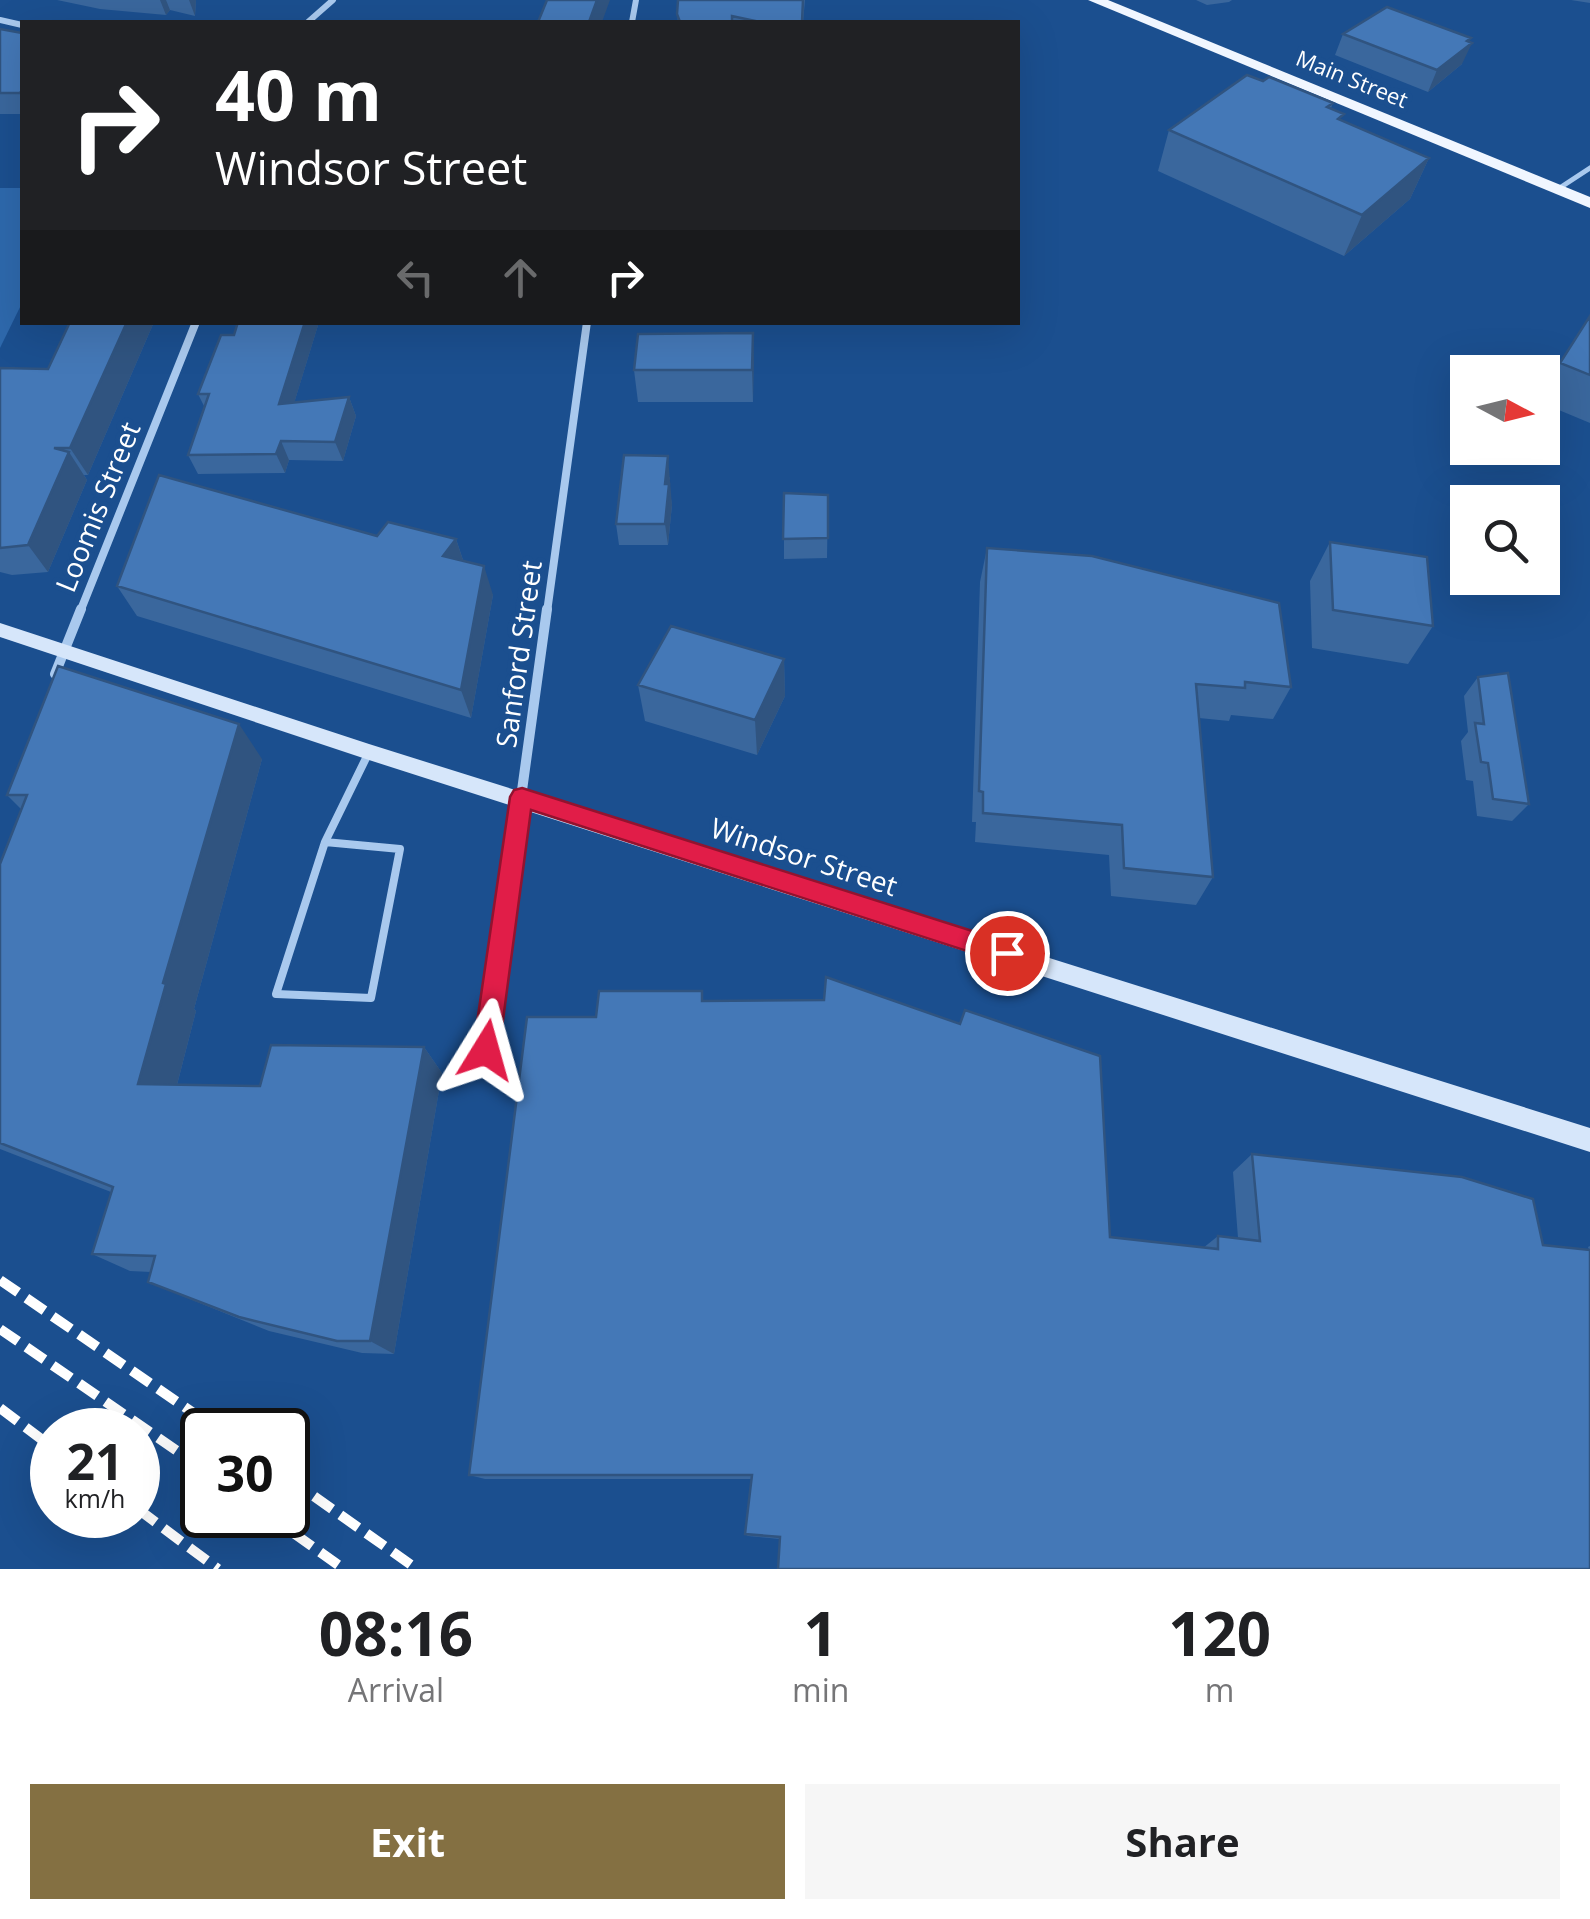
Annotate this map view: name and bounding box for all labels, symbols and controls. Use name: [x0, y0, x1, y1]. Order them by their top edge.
street label: Main Street: [1292, 42, 1413, 114]
text: 40 m: [215, 46, 382, 142]
icon: right: [50, 60, 180, 190]
text: Windsor Street: [215, 137, 527, 198]
icon: left: [388, 250, 443, 305]
icon: ahead: [493, 250, 548, 305]
icon: right: [598, 250, 653, 305]
north arrow: [1450, 355, 1560, 465]
map controls: [1450, 355, 1560, 595]
street label: Loomis Street: [46, 416, 148, 597]
button: search: [1450, 485, 1560, 595]
street label: Sanford Street: [486, 558, 550, 750]
street label: Windsor Street: [706, 808, 903, 904]
pin: [965, 911, 1050, 996]
icon: arrive: [980, 926, 1035, 981]
position arrow: [434, 998, 538, 1102]
speed limit sign: 30: [180, 1408, 310, 1538]
text: 21: [66, 1427, 124, 1495]
text: km/h: [65, 1481, 125, 1515]
text: 08:16: [319, 1592, 473, 1674]
text: 1: [804, 1592, 838, 1674]
text: 120: [1168, 1592, 1271, 1674]
text: Arrival: [348, 1668, 444, 1711]
text: min: [792, 1668, 849, 1711]
text: m: [1205, 1668, 1234, 1711]
button: Exit: [30, 1784, 785, 1899]
button: Share: [805, 1784, 1560, 1899]

